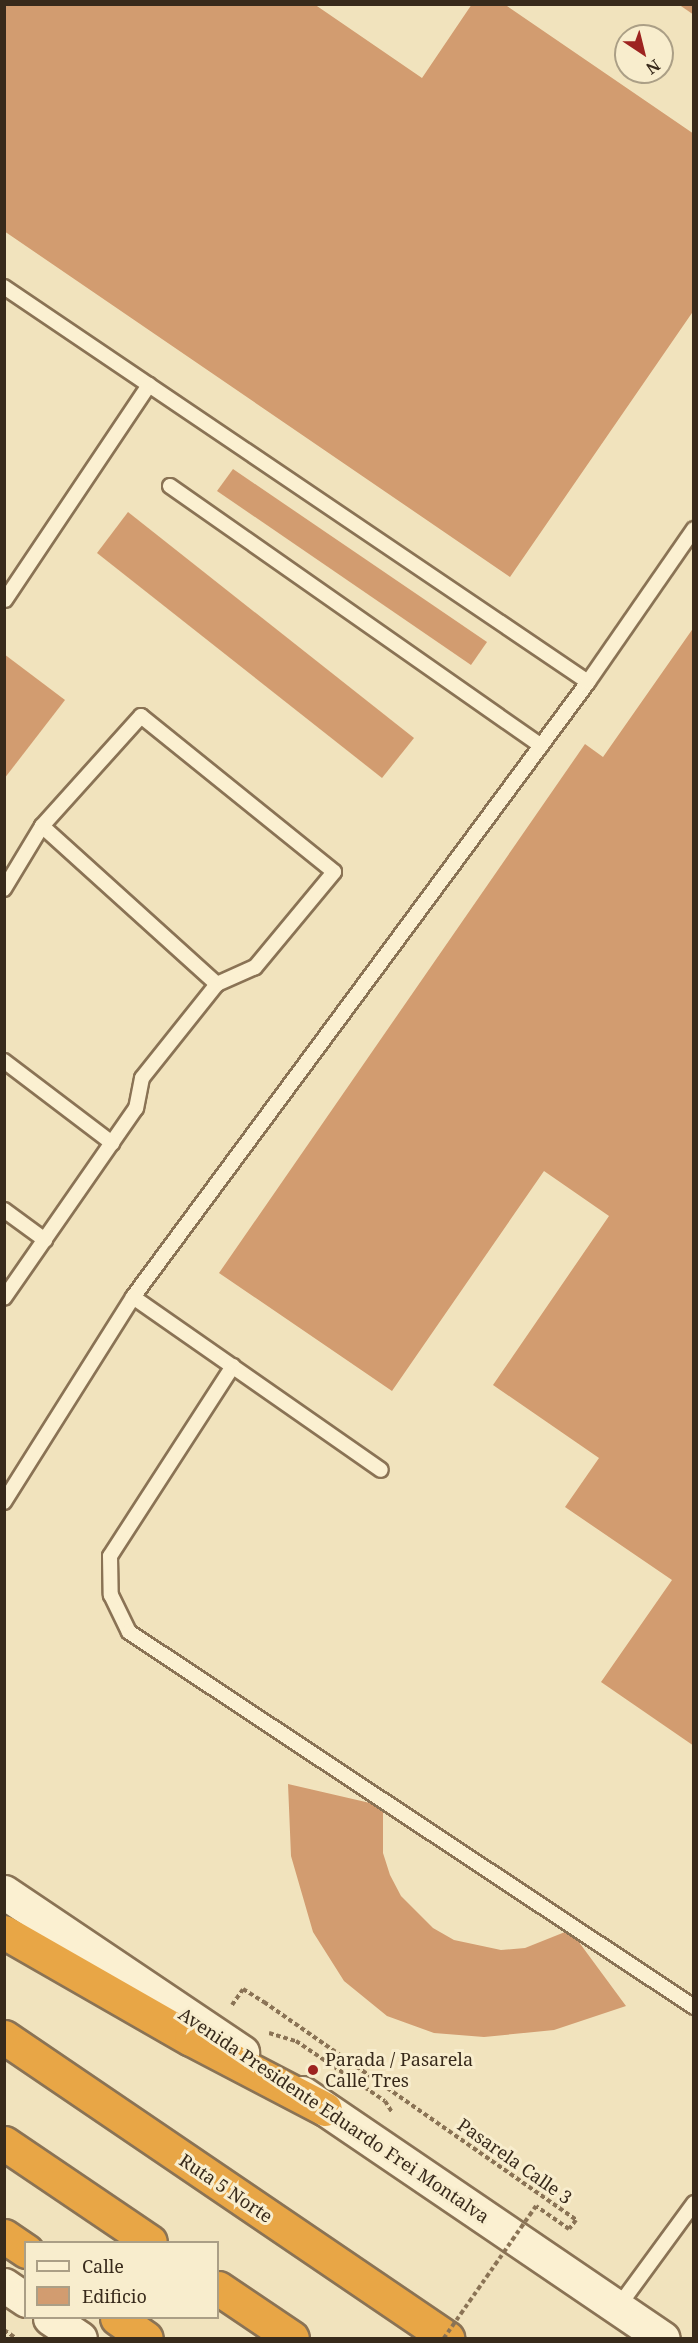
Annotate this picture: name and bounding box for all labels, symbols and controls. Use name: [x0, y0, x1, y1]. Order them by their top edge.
north arrow: [614, 24, 674, 84]
text: N: [642, 54, 665, 80]
street label: Avenida Presidente Eduardo Frei Montalva: [175, 2003, 493, 2227]
place label: Parada / Pasarela Calle Tres: [325, 2049, 473, 2092]
marker: Parada / Pasarela Calle Tres: [306, 2063, 320, 2077]
street label: Pasarela Calle 3: [454, 2114, 576, 2208]
street label: Ruta 5 Norte: [175, 2149, 277, 2227]
legend: [24, 2241, 219, 2319]
text: Calle: [82, 2254, 124, 2278]
text: Edificio: [82, 2284, 147, 2308]

